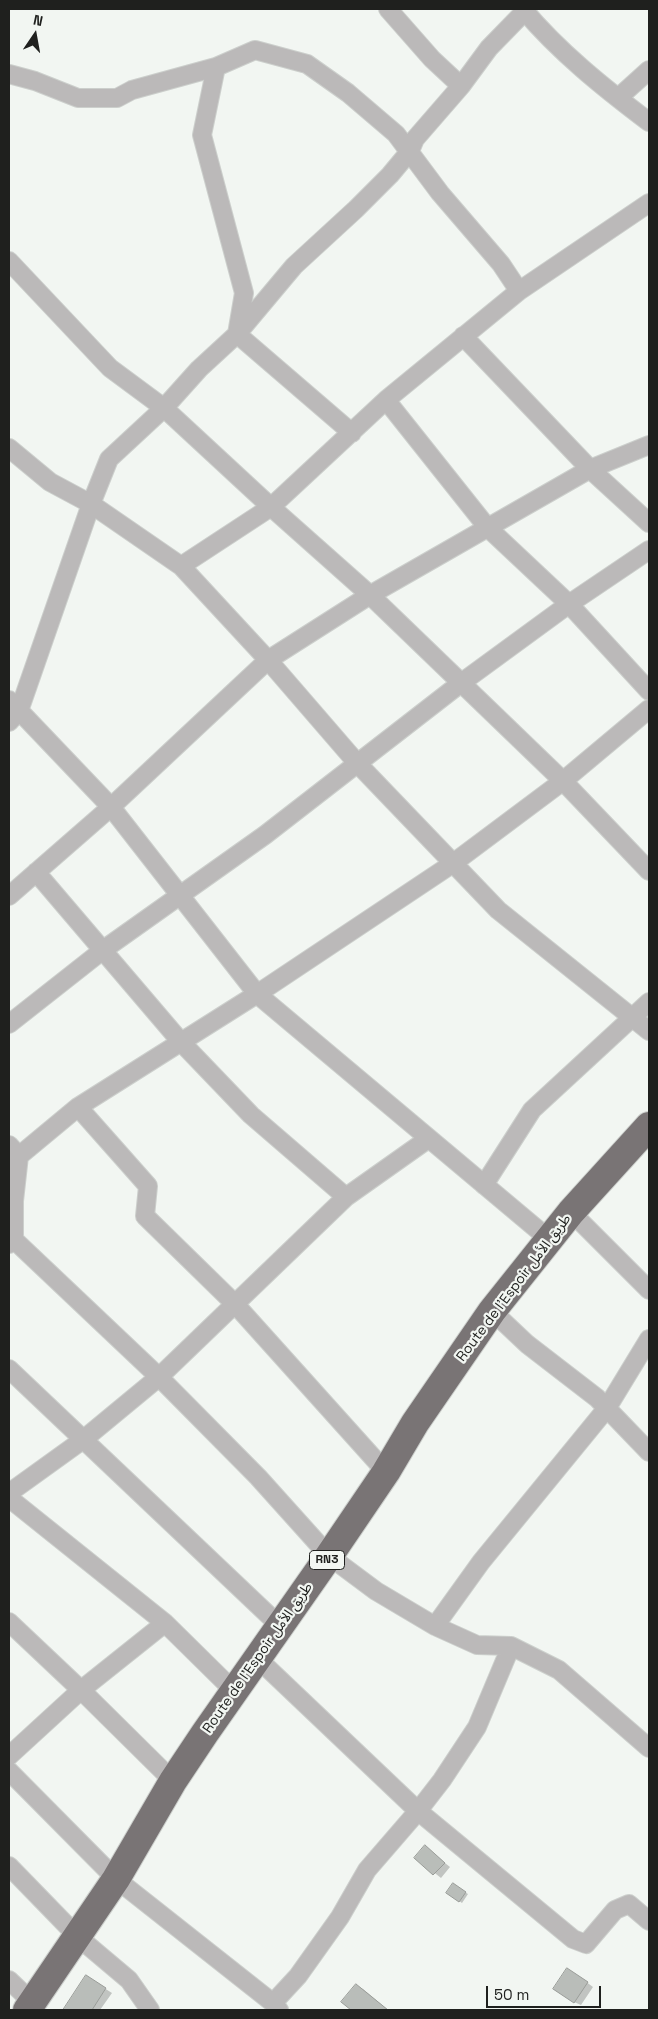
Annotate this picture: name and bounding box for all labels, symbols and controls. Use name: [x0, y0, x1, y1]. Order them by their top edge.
north arrow: [10, 10, 60, 60]
text: N: [32, 11, 45, 30]
street label: Route de l’Espoir طريق الأمل: [453, 1211, 575, 1365]
road number: RN3: [310, 1550, 344, 1570]
street label: Route de l’Espoir طريق الأمل: [200, 1579, 316, 1737]
scale bar: [488, 1976, 603, 2008]
text: 50 m: [494, 1985, 529, 2004]

